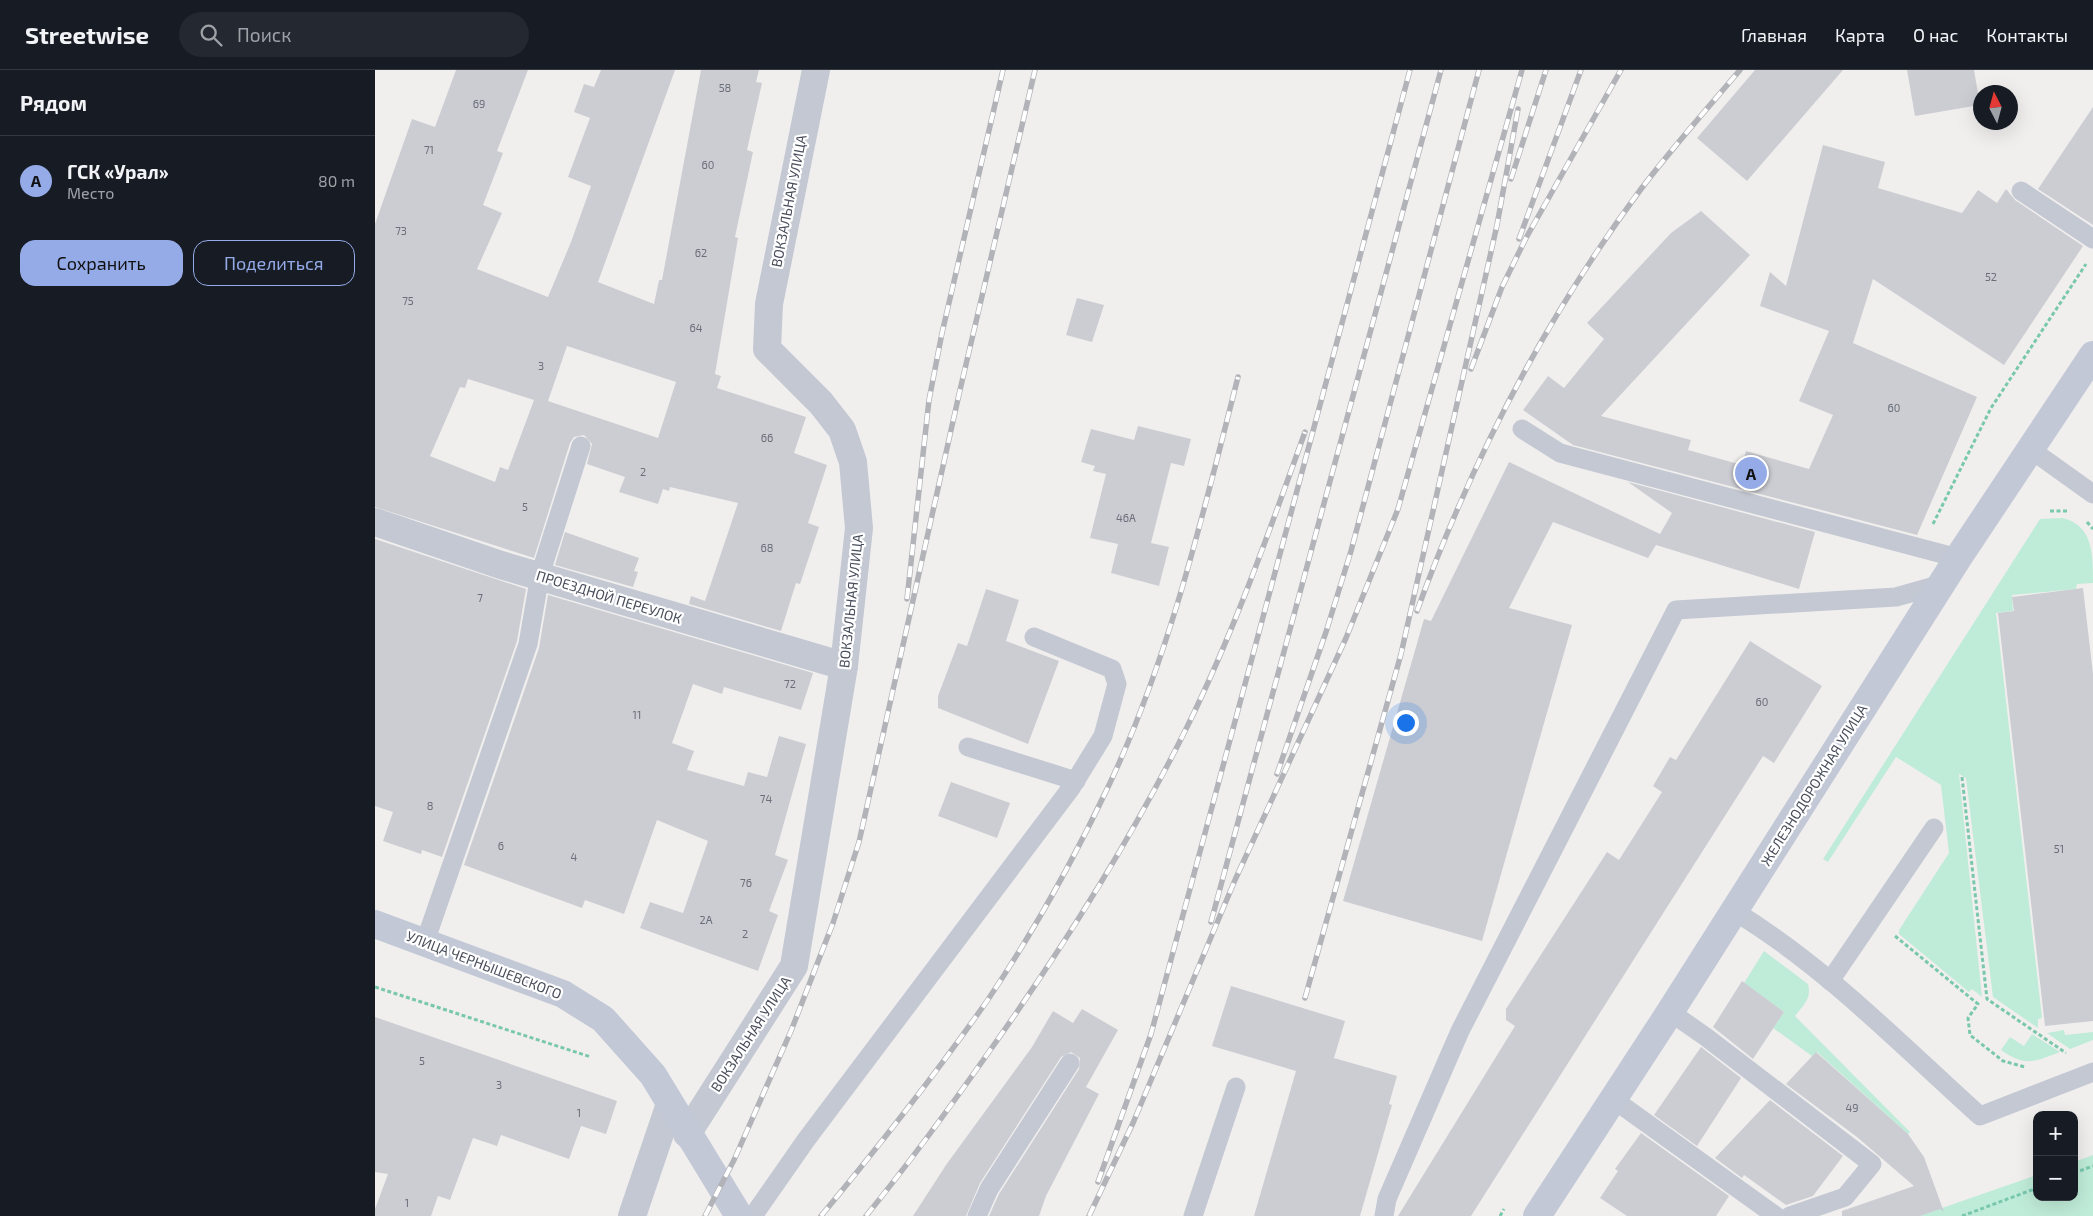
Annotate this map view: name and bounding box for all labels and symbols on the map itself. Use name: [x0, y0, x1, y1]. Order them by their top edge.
house number: 58: [719, 81, 731, 94]
north arrow: [1973, 85, 2018, 130]
house number: 69: [473, 97, 485, 110]
street label: ВОКЗАЛЬНАЯ УЛИЦА: [767, 133, 810, 269]
house number: 71: [424, 143, 434, 156]
house number: 60: [702, 158, 714, 171]
house number: 73: [395, 224, 407, 237]
house number: 62: [695, 246, 707, 259]
house number: 52: [1985, 270, 1997, 283]
house number: 75: [402, 294, 414, 307]
house number: 64: [689, 321, 703, 334]
house number: 3: [538, 359, 544, 372]
house number: 60: [1888, 401, 1900, 414]
house number: 66: [761, 431, 773, 444]
pin: A: [1735, 454, 1767, 492]
house number: 2: [640, 465, 646, 478]
house number: 5: [522, 500, 528, 513]
house number: 46А: [1116, 511, 1136, 524]
street label: ВОКЗАЛЬНАЯ УЛИЦА: [835, 533, 866, 669]
house number: 68: [761, 541, 773, 554]
street label: ПРОЕЗДНОЙ ПЕРЕУЛОК: [534, 566, 684, 627]
house number: 7: [477, 591, 483, 604]
house number: 72: [784, 677, 796, 690]
house number: 60: [1756, 695, 1768, 708]
street label: ЖЕЛЕЗНОДОРОЖНАЯ УЛИЦА: [1757, 701, 1870, 869]
house number: 11: [633, 708, 641, 721]
your location: [1393, 710, 1419, 736]
house number: 74: [760, 792, 772, 805]
house number: 8: [427, 799, 433, 812]
house number: 6: [498, 839, 504, 852]
house number: 51: [2054, 842, 2064, 855]
house number: 4: [571, 850, 578, 863]
house number: 76: [740, 876, 752, 889]
house number: 2А: [699, 913, 713, 926]
street label: УЛИЦА ЧЕРНЫШЕВСКОГО: [404, 927, 564, 1002]
house number: 2: [742, 927, 748, 940]
street label: ВОКЗАЛЬНАЯ УЛИЦА: [707, 972, 794, 1095]
house number: 5: [419, 1054, 425, 1067]
house number: 3: [496, 1078, 502, 1091]
house number: 49: [1845, 1101, 1859, 1114]
house number: 1: [577, 1106, 581, 1119]
house number: 1: [405, 1196, 409, 1209]

